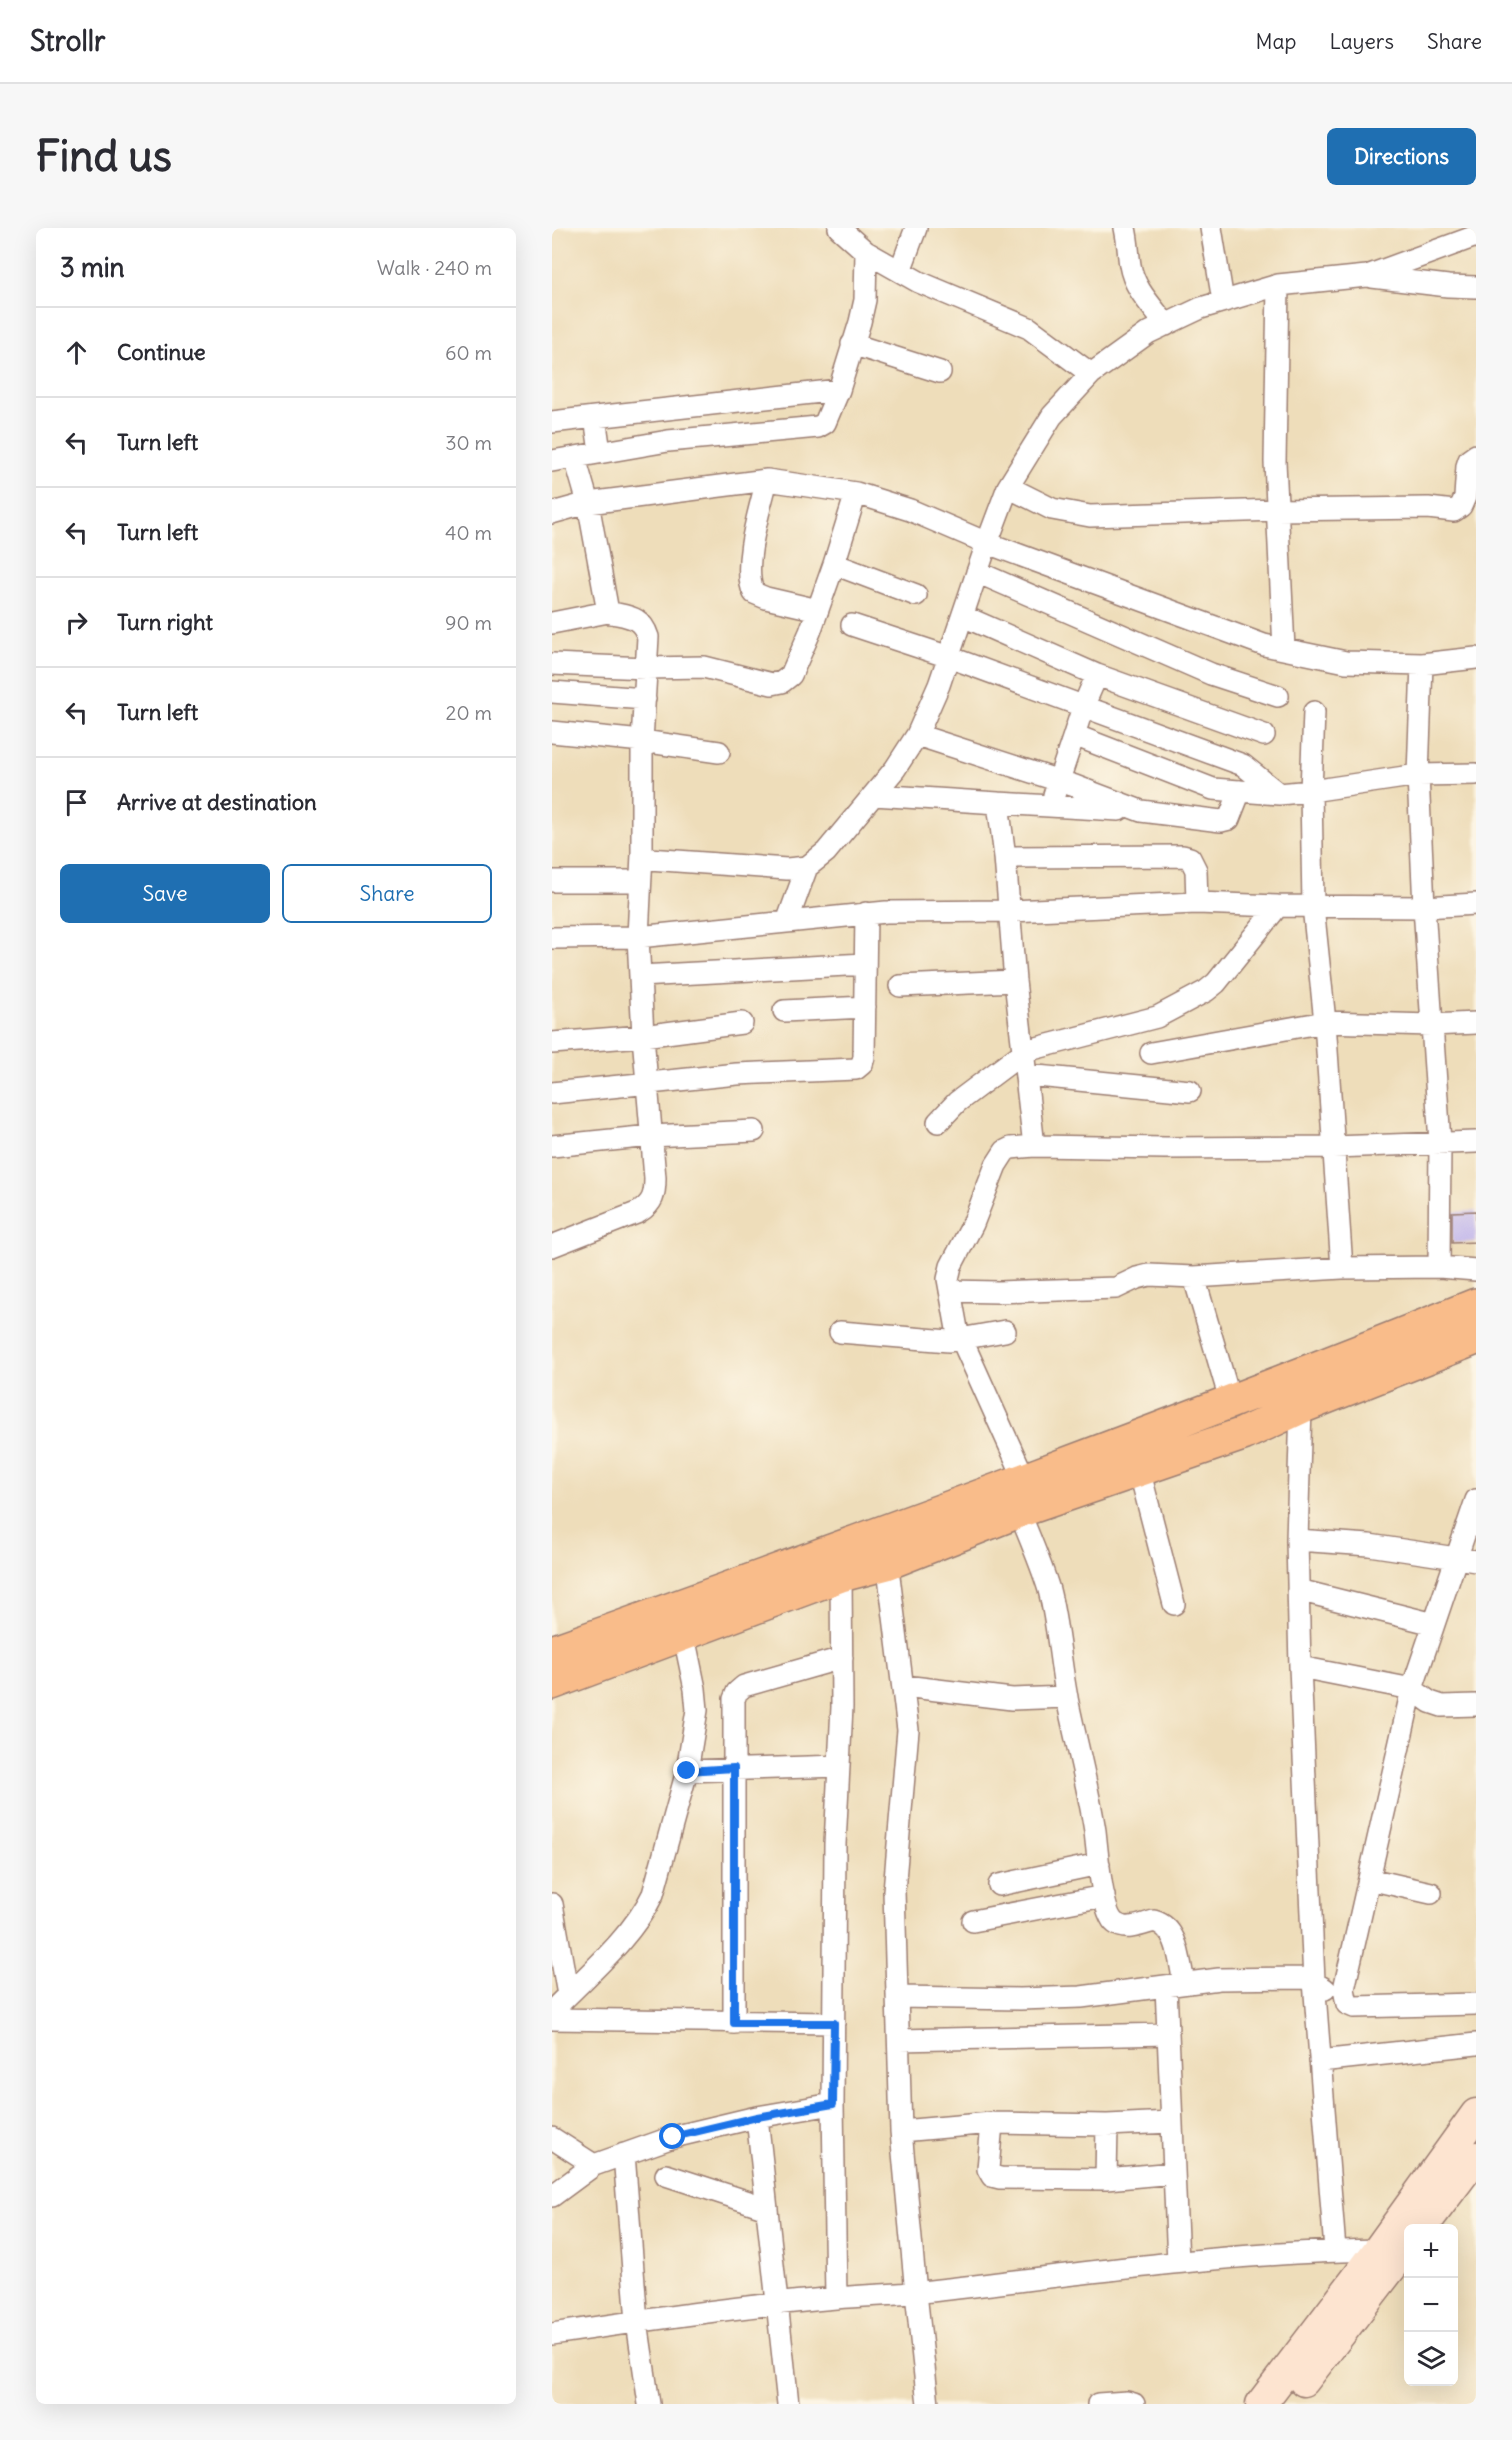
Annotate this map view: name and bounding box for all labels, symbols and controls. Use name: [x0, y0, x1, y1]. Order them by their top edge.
text: Strollr: [30, 23, 105, 59]
text: Map: [1256, 28, 1296, 55]
text: Layers: [1329, 28, 1394, 55]
text: Share: [1427, 28, 1482, 55]
button: Directions: [1327, 128, 1476, 185]
text: Find us: [36, 130, 172, 182]
text: 3 min: [60, 251, 125, 284]
text: Walk · 240 m: [377, 255, 492, 280]
icon: ahead: [60, 336, 93, 369]
text: Continue: [117, 338, 206, 366]
text: 60 m: [445, 340, 492, 365]
icon: left: [60, 426, 93, 459]
text: Turn left: [117, 428, 198, 456]
text: 30 m: [445, 430, 492, 455]
icon: left: [60, 516, 93, 549]
text: Turn left: [117, 518, 198, 546]
text: 40 m: [445, 520, 492, 545]
icon: right: [60, 606, 93, 639]
text: Turn right: [117, 608, 213, 636]
text: 90 m: [445, 610, 492, 635]
icon: left: [60, 696, 93, 729]
text: Turn left: [117, 698, 198, 726]
text: 20 m: [446, 700, 492, 725]
icon: arrive: [60, 786, 93, 819]
text: Arrive at destination: [117, 788, 317, 816]
button: Save: [60, 864, 270, 923]
button: Share: [282, 864, 492, 923]
route end: [673, 1757, 699, 1783]
route start: [659, 2123, 685, 2149]
map controls: [1404, 2224, 1458, 2386]
button: +: [1404, 2224, 1458, 2278]
button: −: [1404, 2278, 1458, 2332]
button: layers: [1404, 2332, 1458, 2386]

